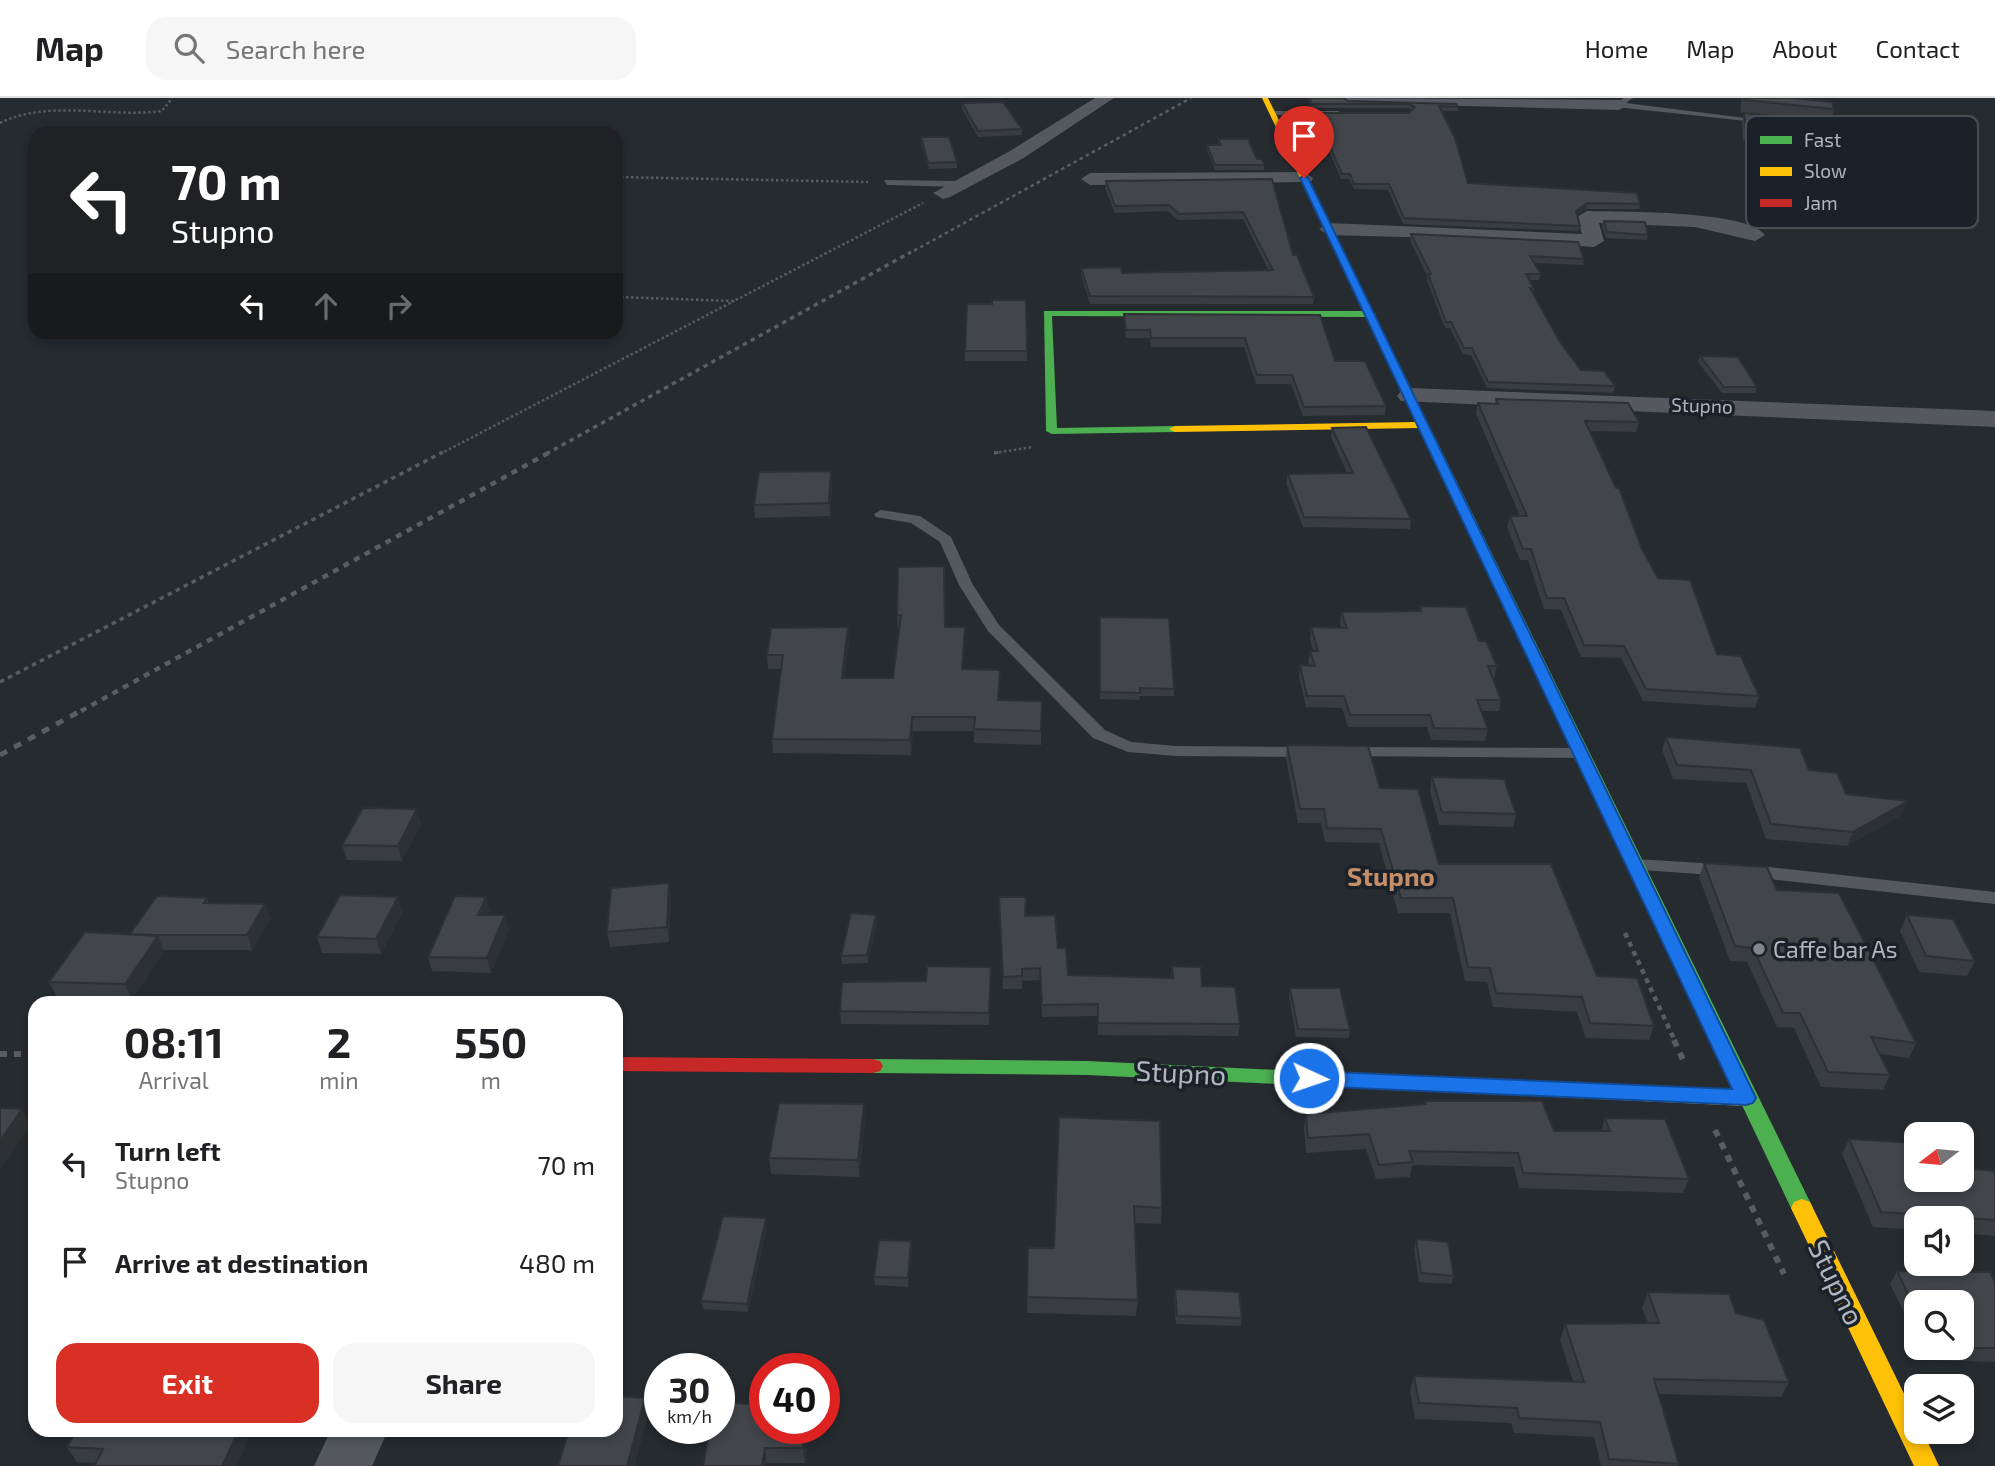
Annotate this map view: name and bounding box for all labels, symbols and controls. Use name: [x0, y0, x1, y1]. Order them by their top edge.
search box: [146, 17, 636, 80]
text: Map: [35, 28, 104, 68]
icon: search: [170, 29, 208, 67]
text: Search here: [226, 33, 365, 64]
text: Home: [1585, 34, 1648, 63]
text: Map: [1686, 34, 1734, 63]
text: About: [1772, 34, 1838, 63]
text: Contact: [1876, 34, 1960, 63]
pin: [1274, 106, 1334, 178]
legend: [1746, 116, 1978, 228]
icon: arrive: [1285, 117, 1323, 155]
text: Fast: [1804, 128, 1841, 151]
text: 70 m: [171, 151, 282, 210]
icon: left: [56, 154, 147, 245]
text: Slow: [1804, 159, 1847, 182]
text: Jam: [1804, 191, 1838, 214]
text: Stupno: [171, 211, 275, 249]
icon: left: [234, 287, 272, 325]
icon: ahead: [307, 287, 345, 325]
icon: right: [380, 287, 418, 325]
street label: Stupno: [1671, 392, 1733, 418]
district label: Stupno: [1347, 860, 1435, 891]
place label: Caffe bar As: [1773, 935, 1897, 963]
marker: Caffe bar As: [1751, 941, 1767, 957]
text: 08:11: [124, 1016, 224, 1066]
text: 2: [327, 1016, 351, 1066]
text: 550: [454, 1016, 527, 1066]
position arrow: [1272, 1041, 1346, 1115]
street label: Stupno: [1135, 1053, 1227, 1091]
text: Arrival: [139, 1066, 209, 1094]
text: min: [319, 1066, 359, 1094]
text: m: [481, 1066, 501, 1094]
north arrow: [1904, 1122, 1974, 1192]
map controls: [1904, 1122, 1974, 1444]
text: Turn left: [115, 1135, 221, 1166]
icon: left: [56, 1145, 94, 1183]
text: 70 m: [537, 1149, 595, 1180]
text: Stupno: [115, 1166, 189, 1194]
button: sound: [1904, 1206, 1974, 1276]
street label: Stupno: [1802, 1234, 1872, 1330]
icon: arrive: [56, 1243, 94, 1281]
text: Arrive at destination: [115, 1247, 368, 1278]
text: 480 m: [519, 1247, 595, 1278]
button: search: [1904, 1290, 1974, 1360]
button: Exit: [56, 1343, 319, 1423]
button: Share: [333, 1343, 595, 1423]
speed limit sign: 40: [749, 1353, 840, 1444]
text: 30: [669, 1368, 710, 1410]
button: layers: [1904, 1374, 1974, 1444]
text: km/h: [667, 1405, 712, 1427]

